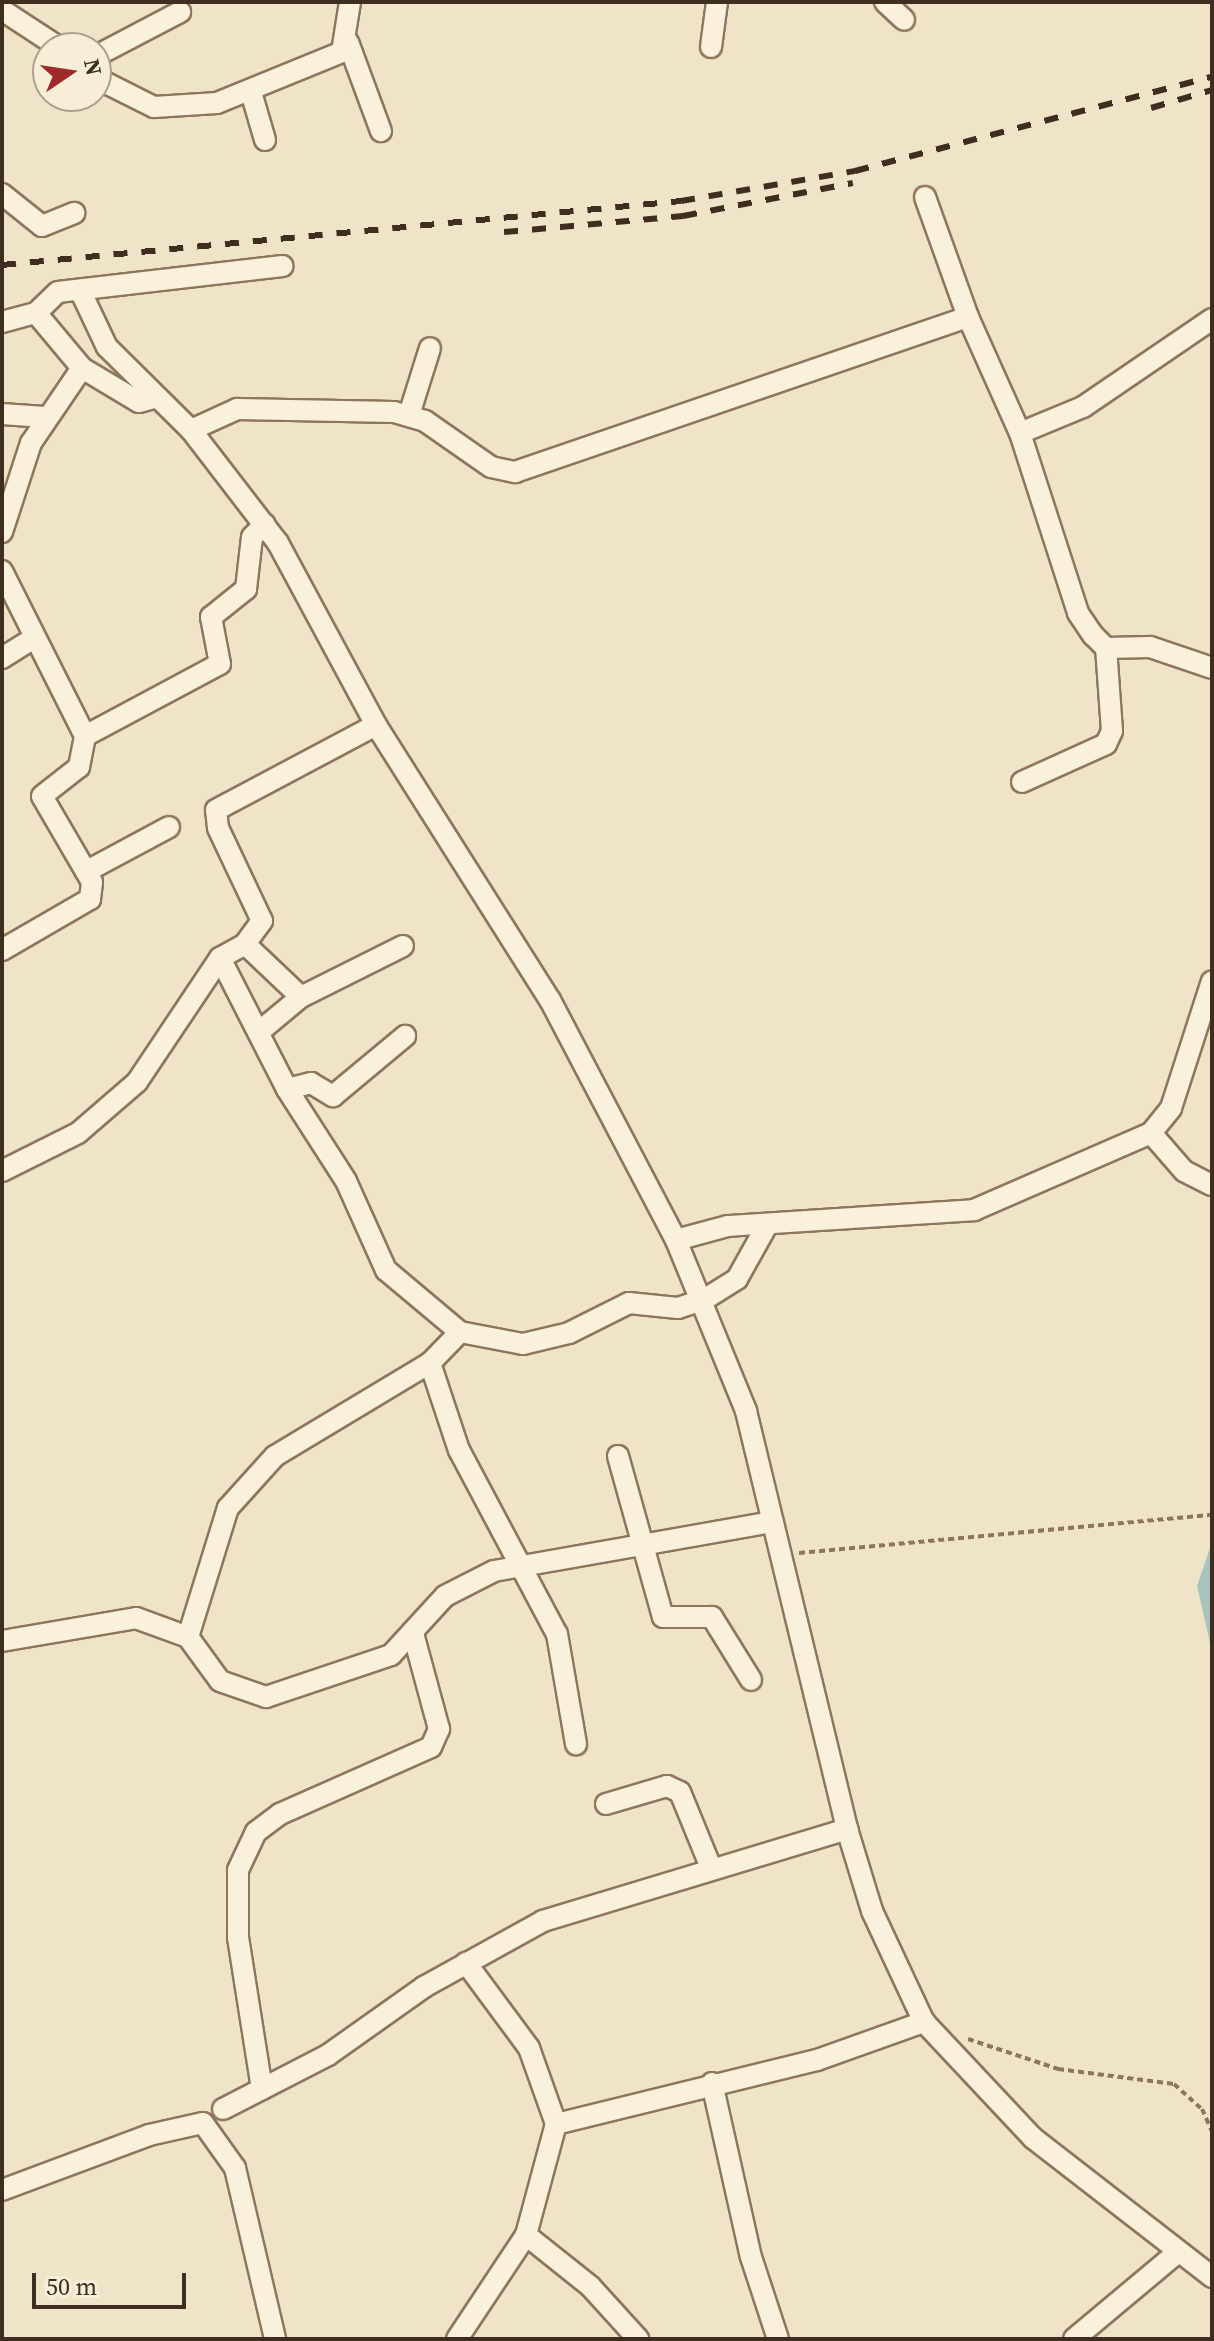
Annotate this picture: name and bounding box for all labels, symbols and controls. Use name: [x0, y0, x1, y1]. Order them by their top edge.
north arrow: [32, 32, 112, 112]
text: N: [77, 56, 110, 78]
scale bar: [36, 2257, 190, 2307]
text: 50 m: [46, 2270, 97, 2303]

